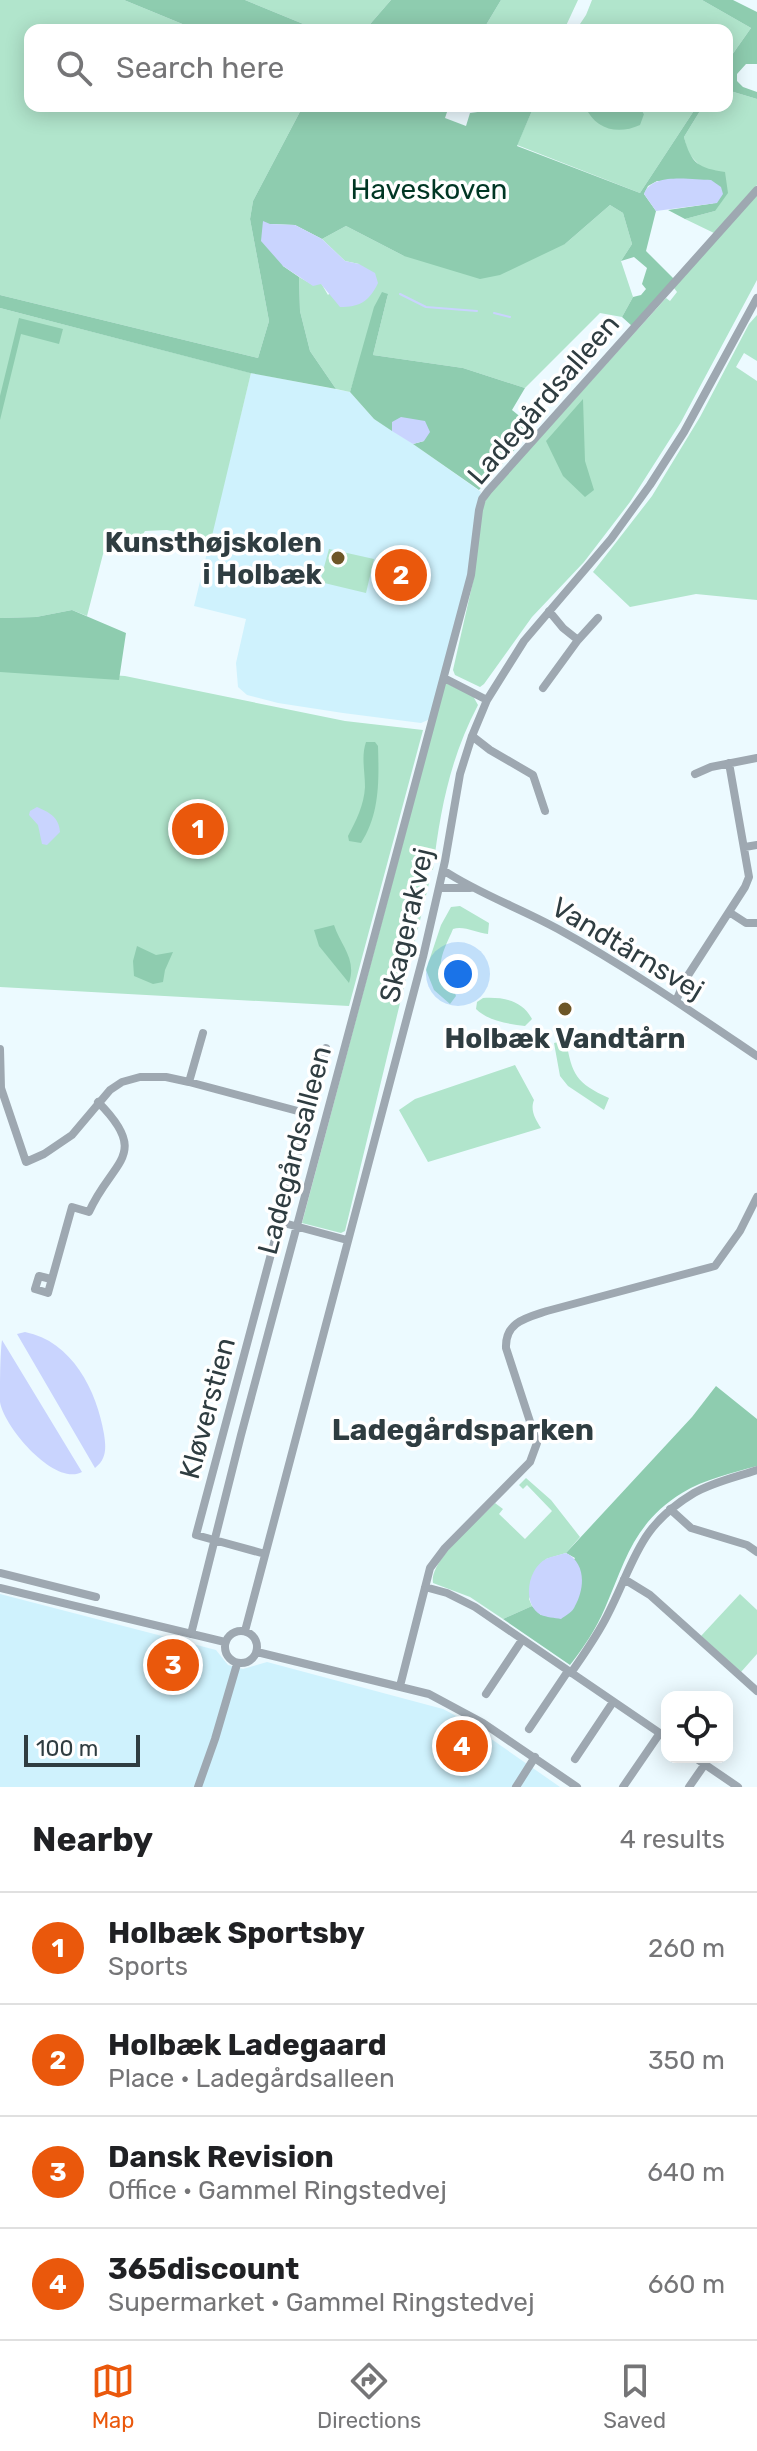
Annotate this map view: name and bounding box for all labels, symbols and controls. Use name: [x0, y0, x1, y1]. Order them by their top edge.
search box: [24, 24, 733, 112]
icon: search: [52, 46, 96, 90]
text: Search here: [116, 50, 284, 86]
park label: Haveskoven: [350, 173, 508, 206]
street label: Ladegårdsalleen: [461, 308, 626, 491]
place label: Kunsthøjskolen i Holbæk: [105, 526, 323, 591]
pin: 2: [375, 545, 427, 605]
marker: Kunsthøjskolen i Holbæk: [329, 549, 347, 567]
pin: 1: [172, 799, 224, 859]
street label: Skagerakvej: [373, 845, 440, 1006]
street label: Vandtårnsvej: [546, 890, 710, 1007]
your location: [438, 954, 478, 994]
marker: Holbæk Vandtårn: [556, 1000, 574, 1018]
place label: Holbæk Vandtårn: [444, 1022, 686, 1055]
street label: Ladegårdsalleen: [251, 1042, 338, 1258]
street label: Kløverstien: [173, 1334, 242, 1482]
district label: Ladegårdsparken: [332, 1412, 594, 1448]
pin: 3: [147, 1635, 199, 1695]
map controls: [661, 1691, 733, 1763]
button: locate: [661, 1691, 733, 1763]
pin: 4: [436, 1716, 488, 1776]
scale bar: [24, 1731, 140, 1767]
text: 100 m: [36, 1735, 98, 1762]
text: Nearby: [32, 1819, 153, 1860]
text: 4 results: [620, 1824, 725, 1855]
text: Holbæk Sportsby: [108, 1915, 365, 1951]
text: 1: [52, 1933, 64, 1964]
text: 260 m: [648, 1933, 725, 1964]
text: Sports: [108, 1951, 188, 1982]
text: Holbæk Ladegaard: [108, 2027, 387, 2063]
text: 2: [50, 2045, 66, 2076]
text: 350 m: [648, 2045, 725, 2076]
text: Place · Ladegårdsalleen: [108, 2063, 395, 2094]
text: Dansk Revision: [108, 2139, 334, 2175]
text: 3: [49, 2157, 67, 2188]
text: 640 m: [647, 2157, 725, 2188]
text: Office · Gammel Ringstedvej: [108, 2175, 447, 2206]
text: 365discount: [108, 2251, 299, 2287]
text: 4: [49, 2269, 67, 2300]
text: 660 m: [648, 2269, 725, 2300]
text: Supermarket · Gammel Ringstedvej: [108, 2287, 535, 2318]
tab: Map: [91, 2359, 135, 2434]
tab: Directions: [317, 2359, 421, 2434]
tab: Saved: [603, 2359, 666, 2434]

